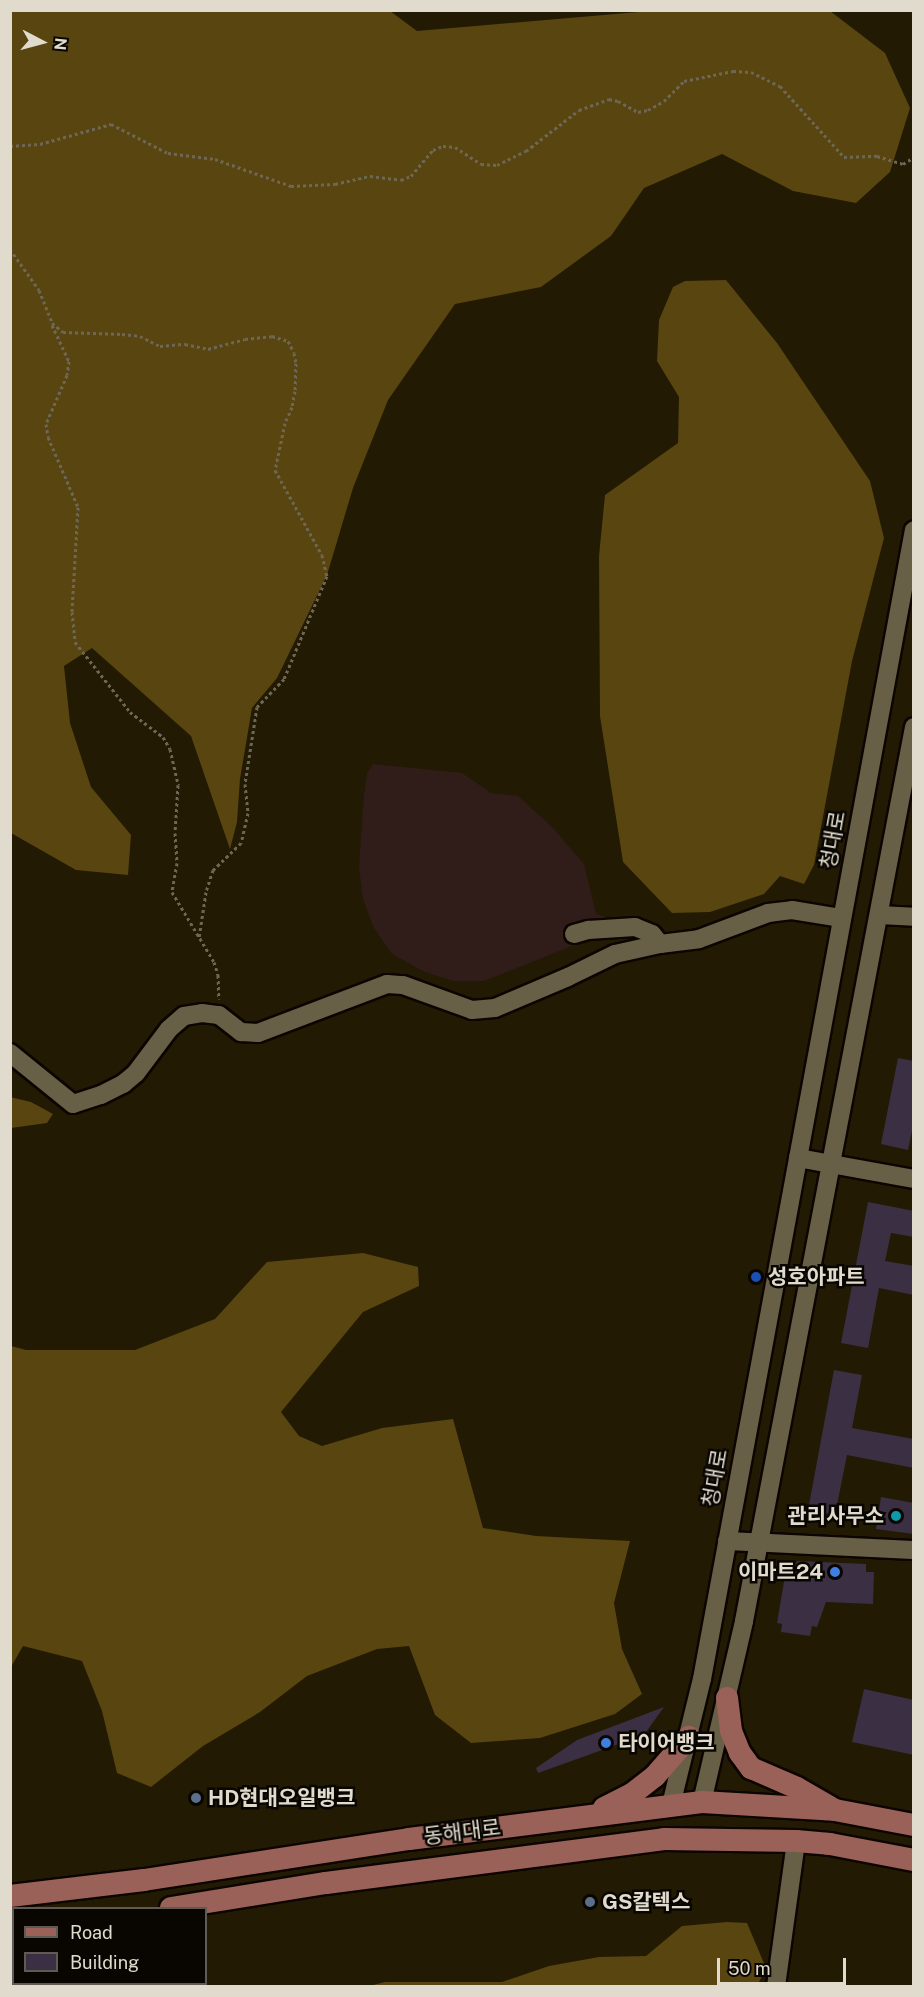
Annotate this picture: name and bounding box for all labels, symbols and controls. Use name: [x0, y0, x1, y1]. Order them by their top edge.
north arrow: [12, 12, 72, 72]
text: N: [50, 37, 71, 51]
street label: 청대로: [816, 809, 850, 871]
place label: 성호아파트: [768, 1264, 865, 1290]
marker: 성호아파트: [749, 1270, 763, 1284]
street label: 청대로: [698, 1447, 732, 1509]
place label: 관리사무소: [787, 1503, 884, 1529]
marker: 관리사무소: [889, 1509, 903, 1523]
place label: 이마트24: [738, 1559, 823, 1585]
marker: 이마트24: [828, 1565, 842, 1579]
place label: 타이어뱅크: [618, 1730, 715, 1756]
marker: 타이어뱅크: [599, 1736, 613, 1750]
place label: HD현대오일뱅크: [208, 1785, 355, 1811]
marker: HD현대오일뱅크: [189, 1791, 203, 1805]
street label: 동해대로: [422, 1815, 502, 1849]
place label: GS칼텍스: [602, 1889, 690, 1915]
marker: GS칼텍스: [583, 1895, 597, 1909]
legend: [12, 1907, 207, 1985]
text: Road: [70, 1922, 113, 1943]
scale bar: [720, 1946, 849, 1984]
text: Building: [70, 1952, 139, 1973]
text: 50 m: [728, 1958, 771, 1979]

